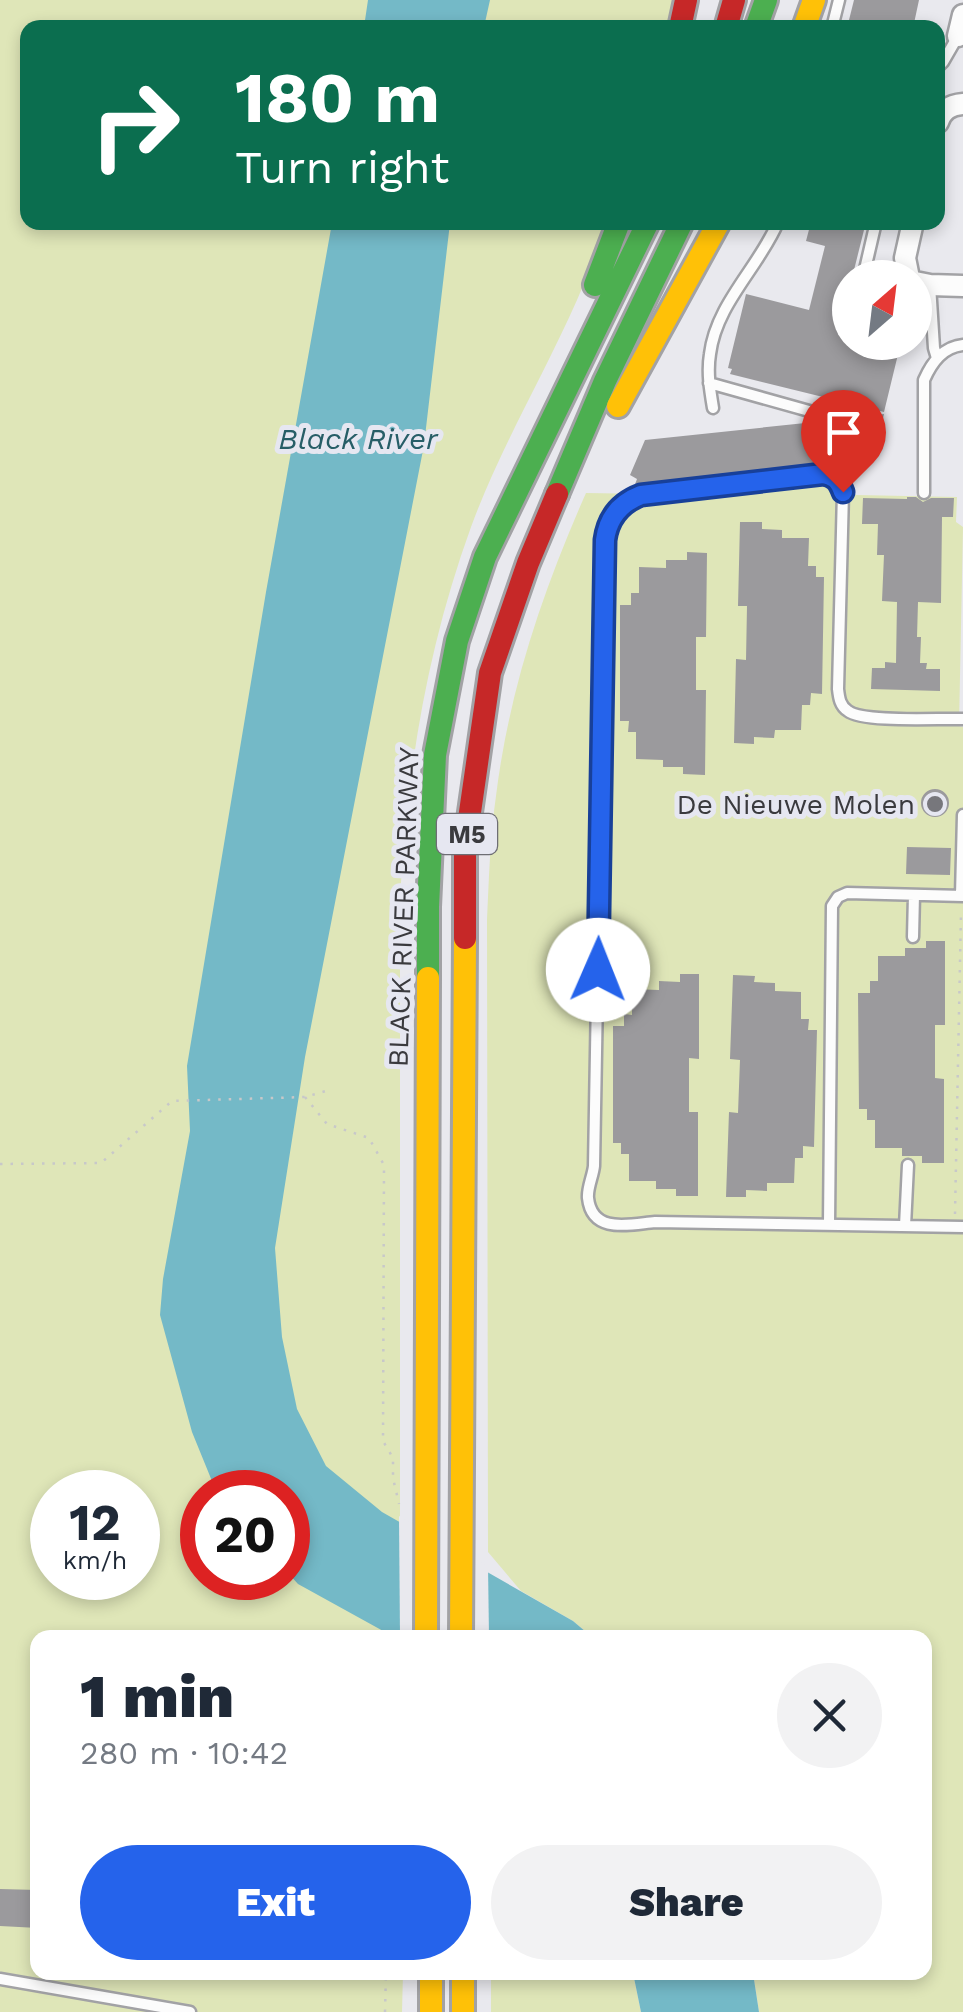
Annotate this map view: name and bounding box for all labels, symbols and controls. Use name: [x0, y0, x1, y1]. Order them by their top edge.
text: 180 m: [235, 57, 440, 139]
icon: right: [70, 60, 200, 190]
text: Turn right: [235, 141, 449, 194]
north arrow: [832, 260, 932, 360]
map controls: [832, 260, 932, 360]
pin: [801, 390, 886, 493]
icon: arrive: [816, 405, 871, 460]
water label: Black River: [278, 421, 439, 456]
street label: BLACK RIVER PARKWAY: [381, 746, 426, 1068]
place label: De Nieuwe Molen: [676, 788, 915, 821]
marker: De Nieuwe Molen: [924, 793, 946, 815]
road number: M5: [437, 814, 497, 854]
position arrow: [546, 918, 650, 1022]
speed limit sign: 20: [180, 1470, 310, 1600]
text: 12: [69, 1493, 121, 1552]
text: km/h: [63, 1546, 127, 1575]
text: 1 min: [80, 1661, 234, 1732]
button: close: [777, 1663, 882, 1768]
text: 280 m · 10:42: [80, 1734, 288, 1772]
button: Exit: [80, 1845, 471, 1960]
button: Share: [491, 1845, 882, 1960]

